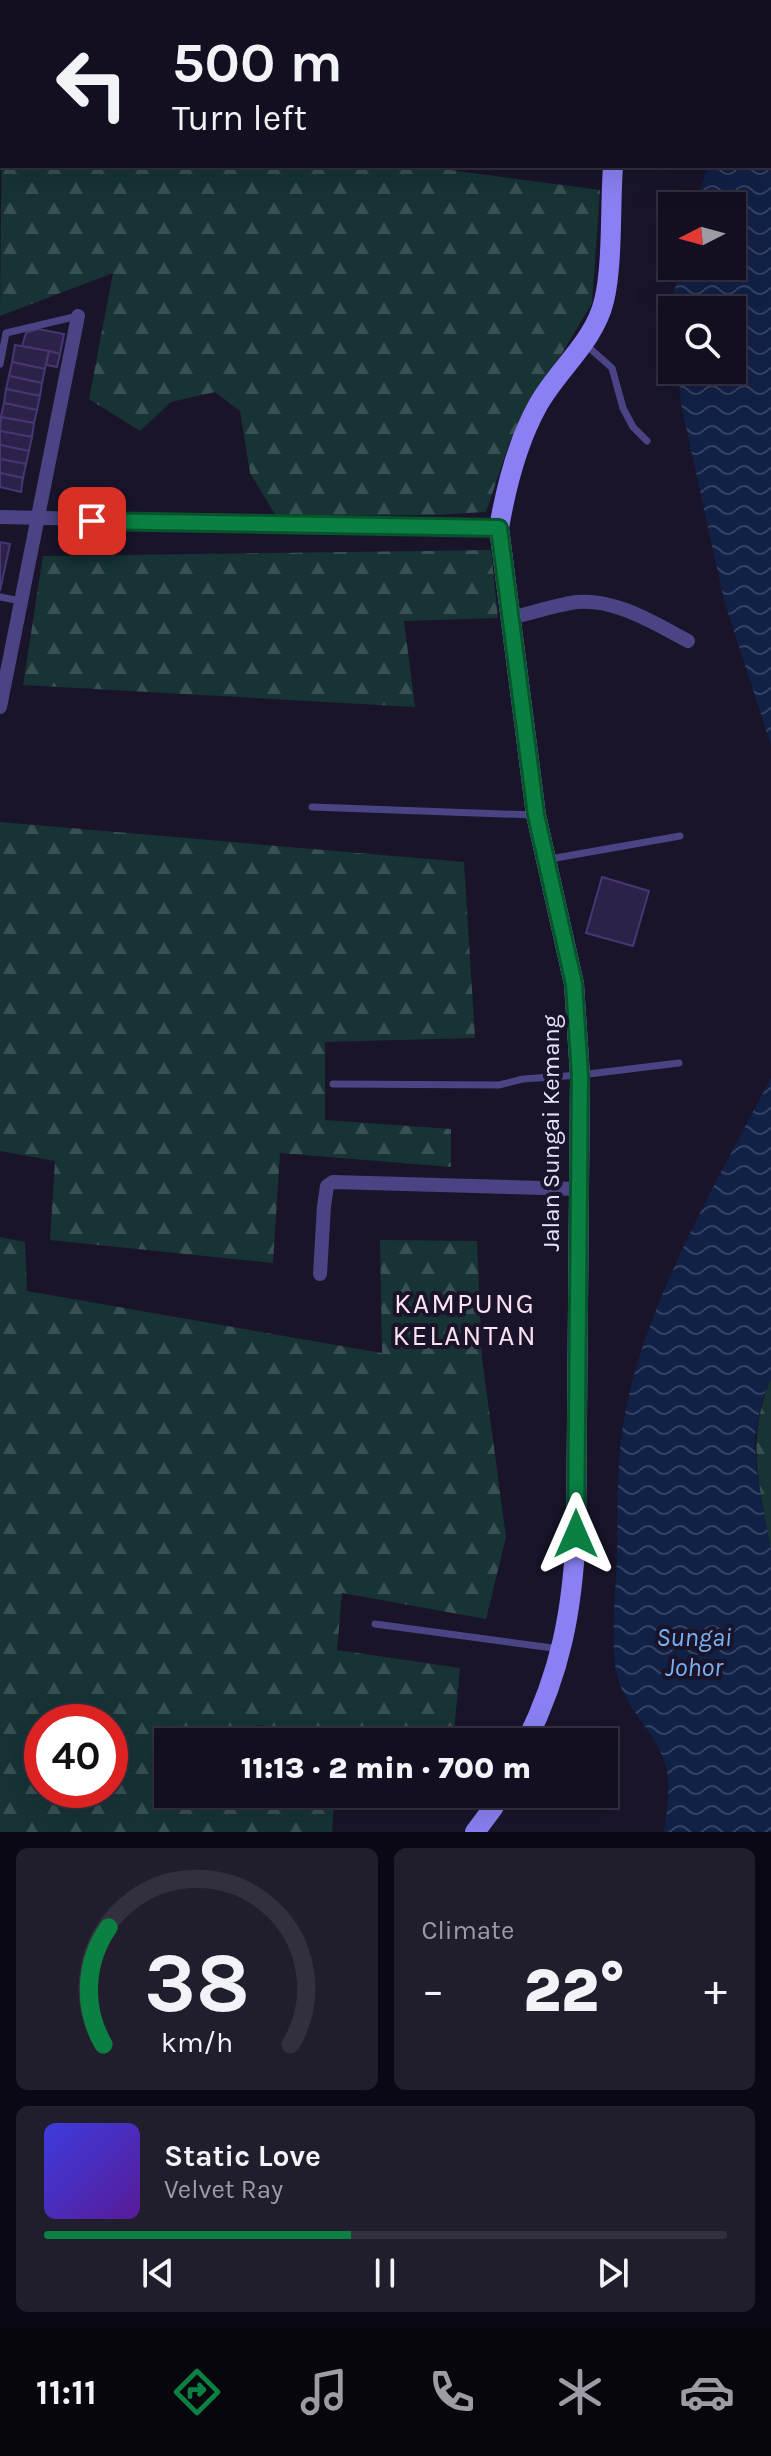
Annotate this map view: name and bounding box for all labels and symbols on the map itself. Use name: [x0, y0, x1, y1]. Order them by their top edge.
north arrow: [658, 192, 746, 280]
pin: [58, 487, 126, 555]
street label: Jalan Sungai Kemang: [537, 1014, 565, 1251]
district label: KAMPUNG KELANTAN: [392, 1287, 538, 1352]
position arrow: [534, 1492, 618, 1576]
water label: Sungai Johor: [656, 1622, 732, 1683]
speed limit sign: 40: [24, 1704, 128, 1808]

